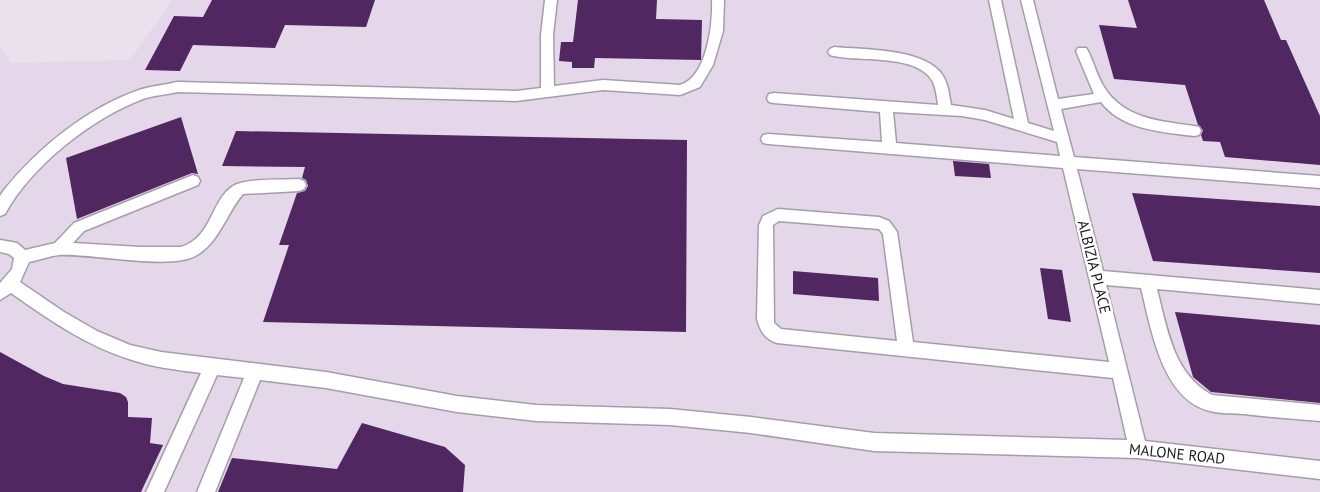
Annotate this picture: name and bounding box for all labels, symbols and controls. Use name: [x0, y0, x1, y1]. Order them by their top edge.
street label: ALBIZIA PLACE: [1074, 218, 1115, 316]
street label: MALONE ROAD: [1128, 439, 1226, 468]

